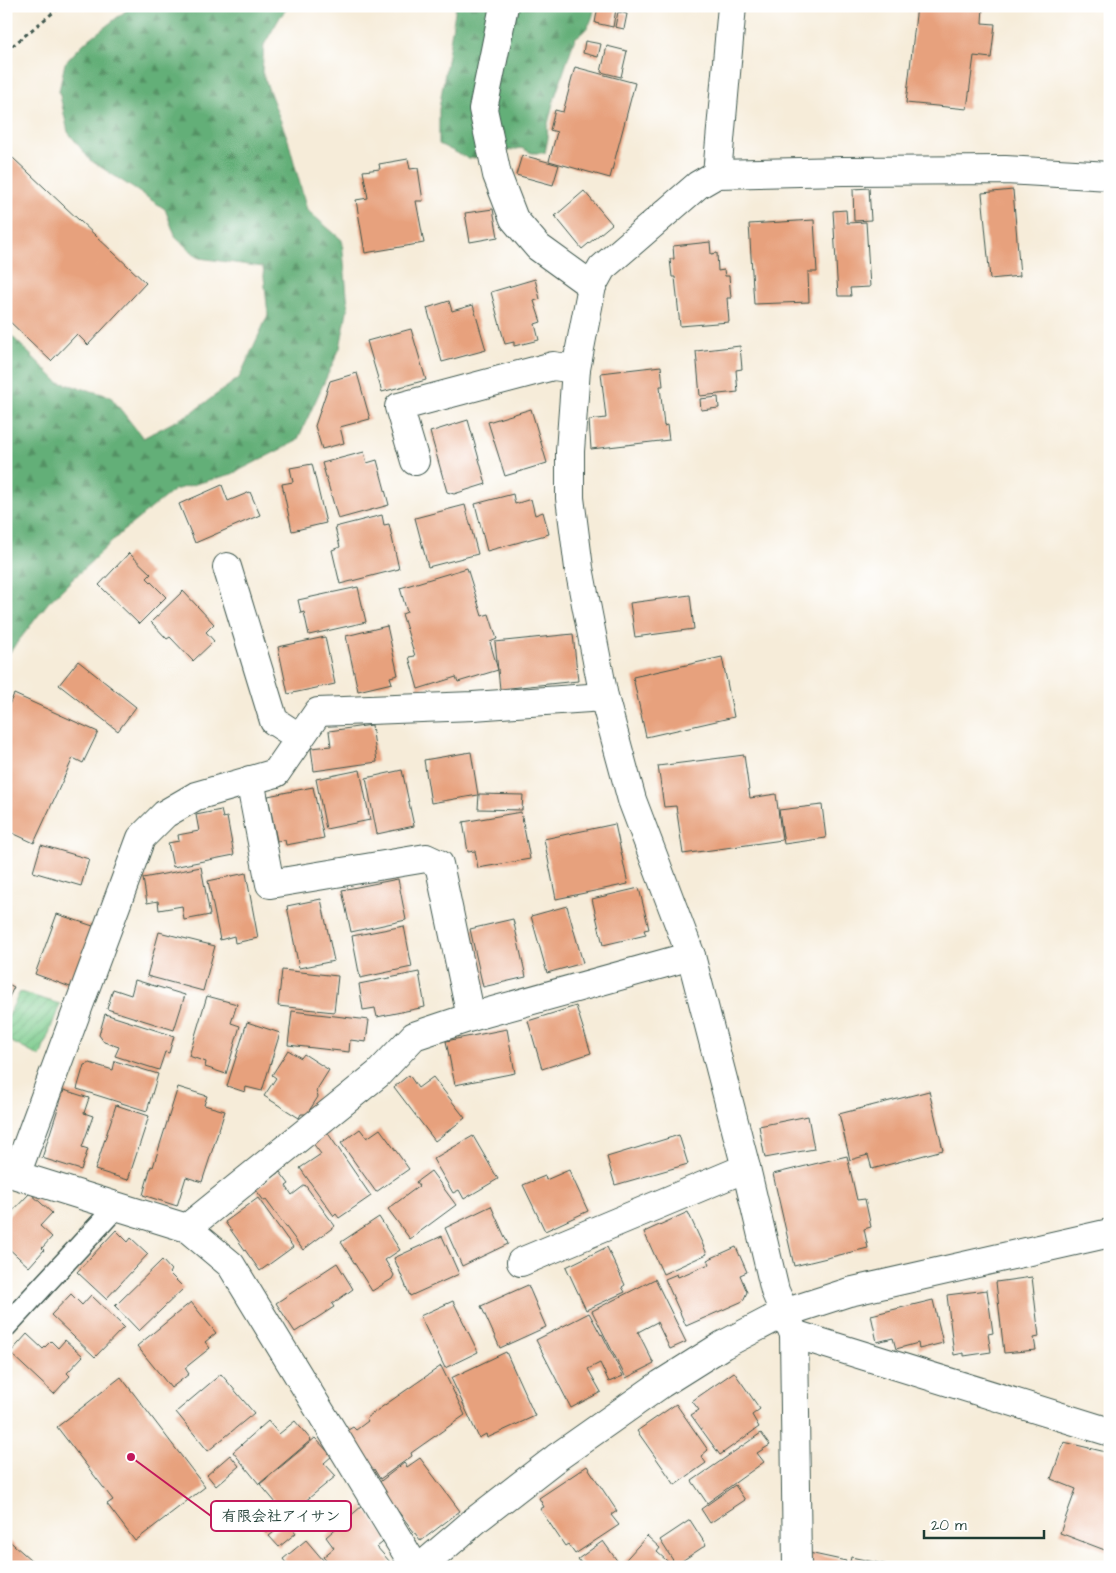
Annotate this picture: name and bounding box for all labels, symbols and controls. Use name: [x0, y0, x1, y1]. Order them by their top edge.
callout: 有限会社アイサン: [211, 1501, 351, 1531]
text: 有限会社アイサン: [221, 1506, 341, 1527]
scale bar: [924, 1508, 1044, 1540]
text: 20 m: [931, 1515, 967, 1536]

